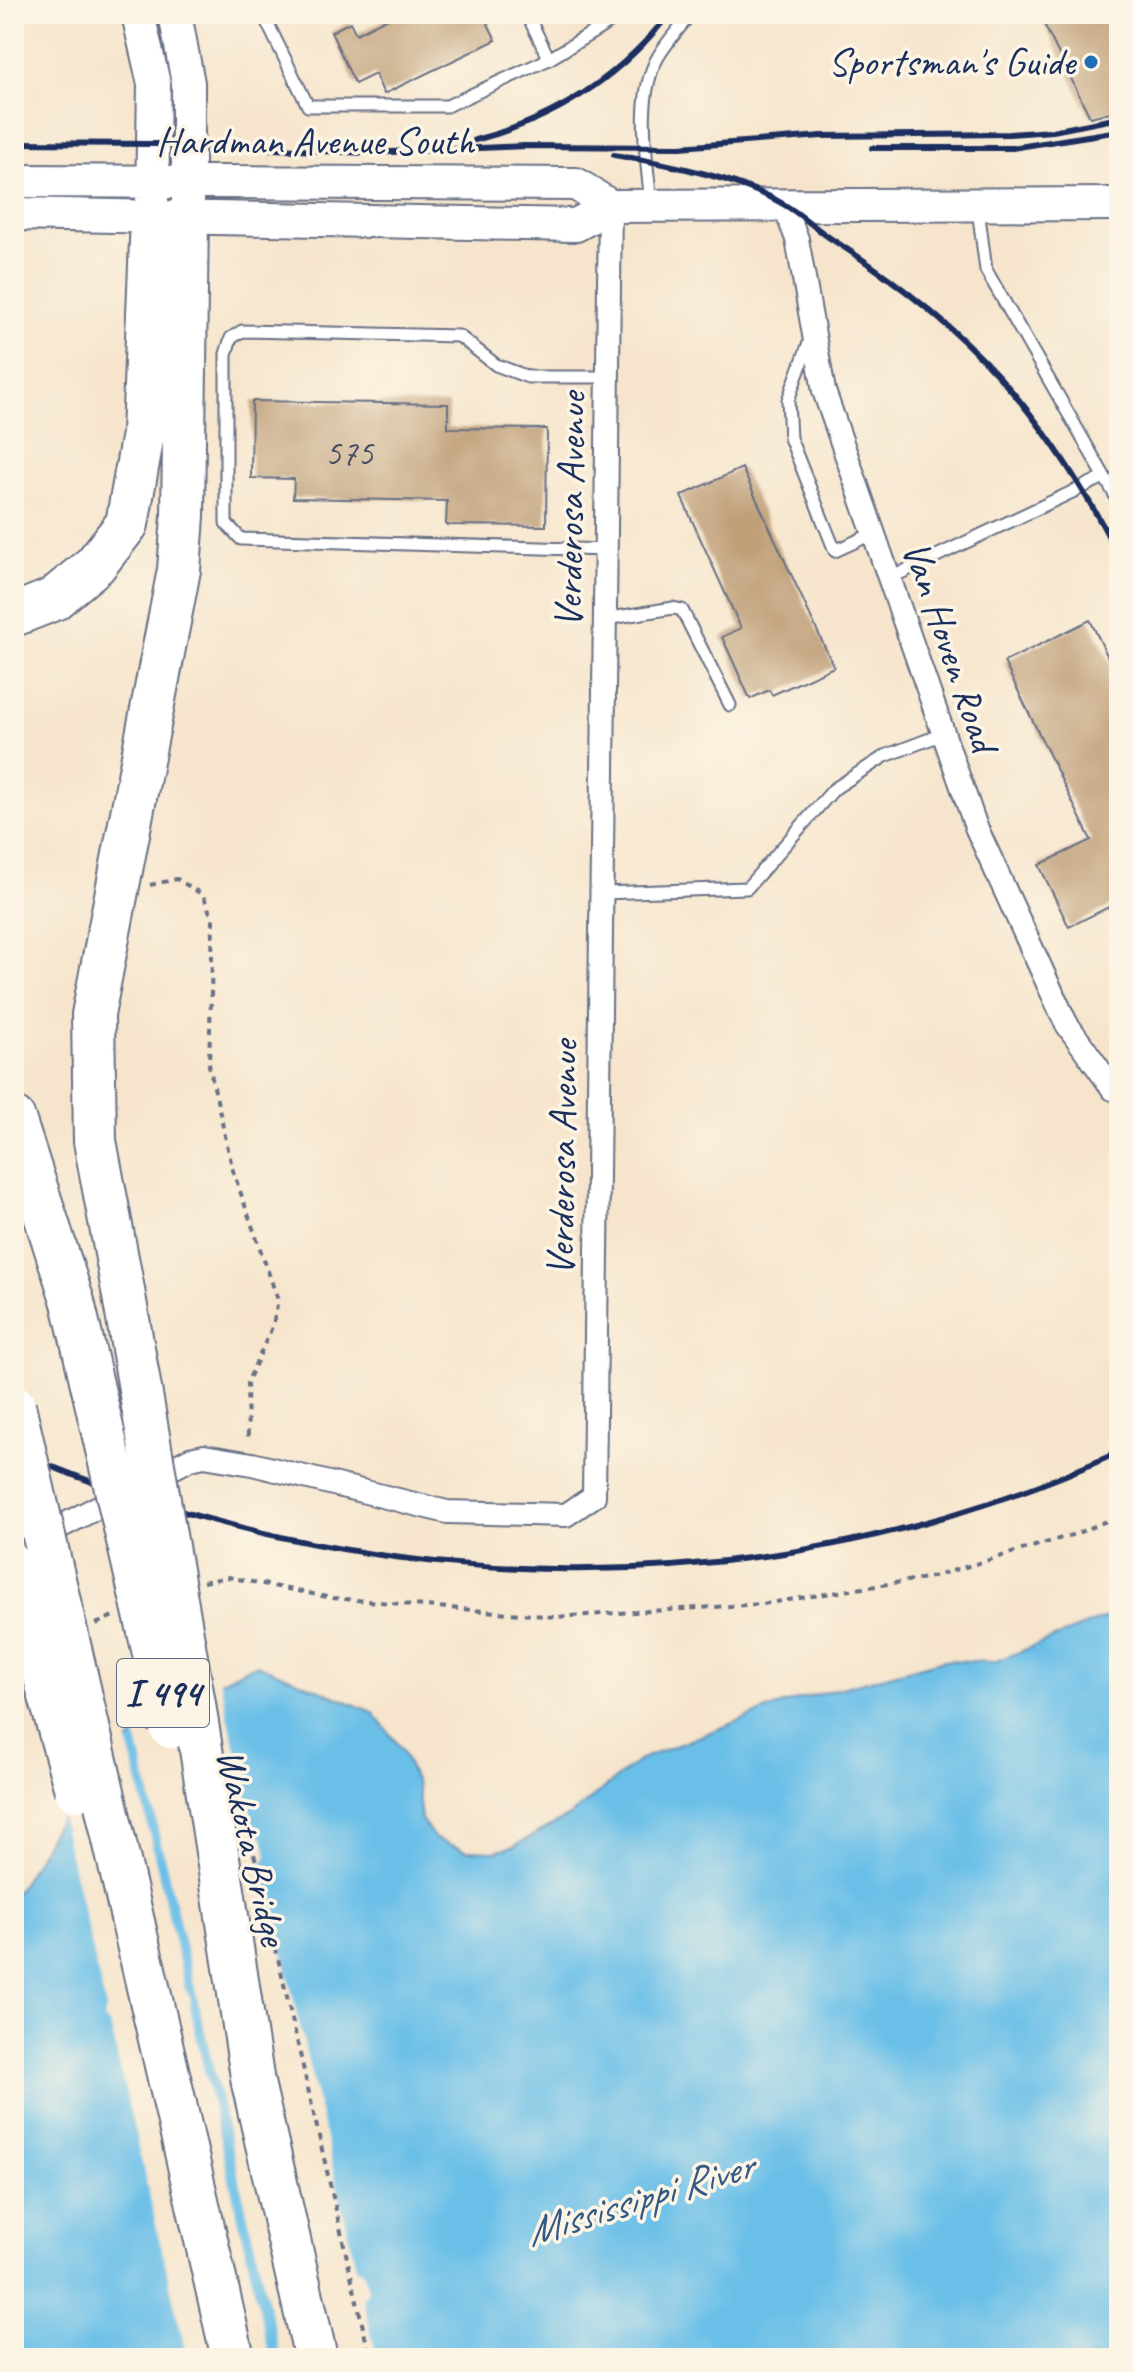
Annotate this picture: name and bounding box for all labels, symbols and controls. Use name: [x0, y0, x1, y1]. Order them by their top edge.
place label: Sportsman's Guide: [828, 37, 1078, 87]
marker: Sportsman's Guide: [1082, 53, 1100, 71]
street label: Hardman Avenue South: [156, 116, 476, 166]
street label: Verderosa Avenue: [543, 389, 597, 628]
house number: 575: [325, 430, 375, 476]
street label: Van Hoven Road: [891, 534, 1011, 763]
street label: Verderosa Avenue: [535, 1037, 589, 1276]
road number: I 494: [117, 1659, 209, 1727]
street label: Wakota Bridge: [205, 1744, 300, 1953]
water label: Mississippi River: [519, 2138, 764, 2259]

